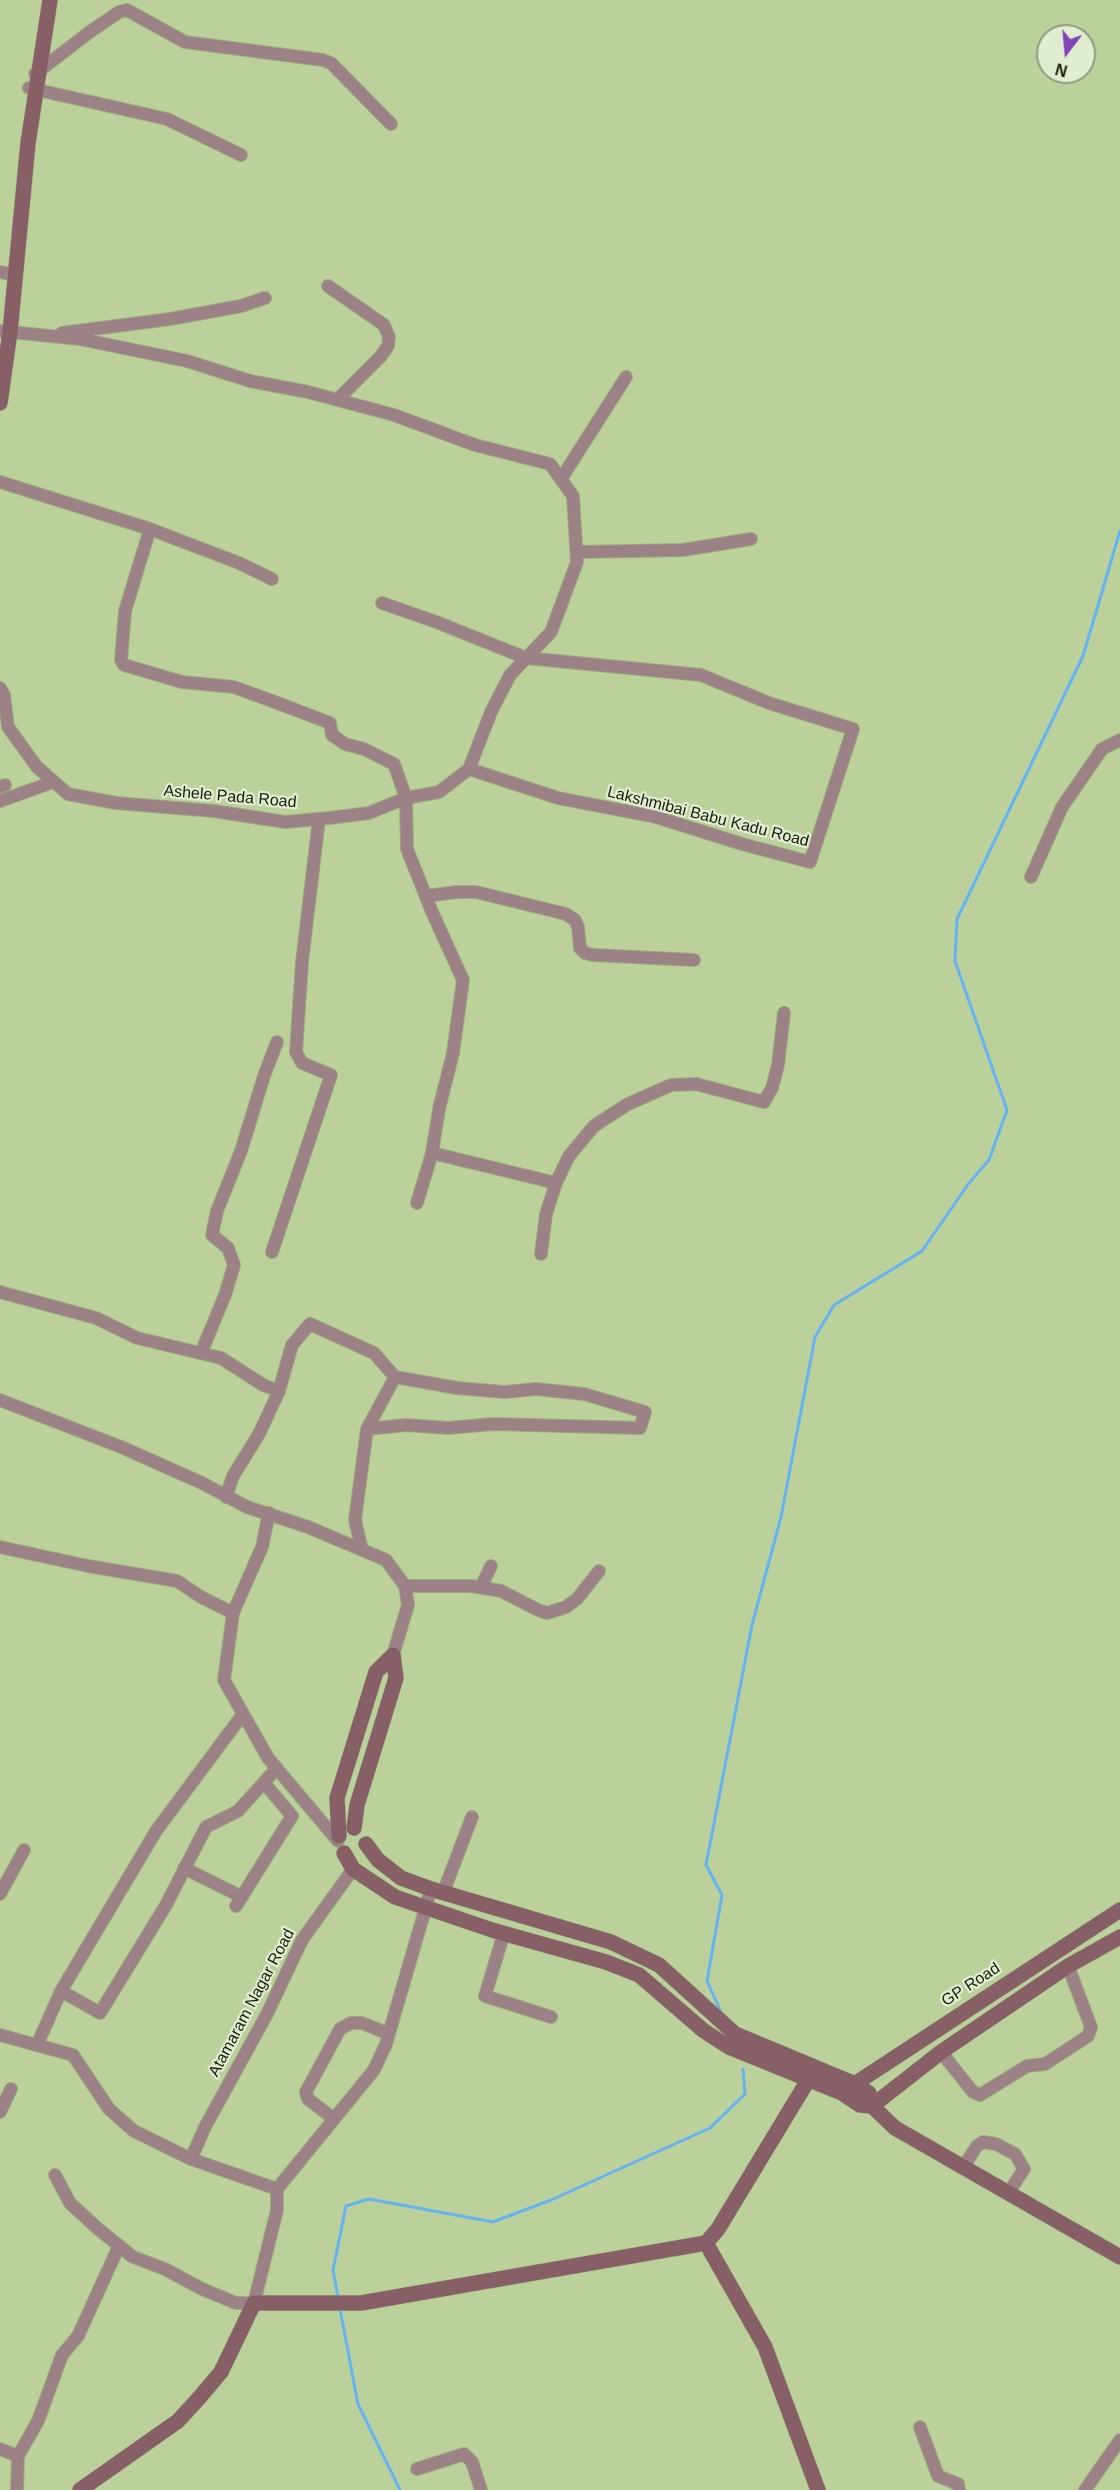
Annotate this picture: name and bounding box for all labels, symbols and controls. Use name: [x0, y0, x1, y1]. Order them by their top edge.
north arrow: [1036, 24, 1096, 84]
text: N: [1054, 60, 1069, 80]
street label: Ashele Pada Road: [163, 782, 297, 812]
street label: Lakshmibai Babu Kadu Road: [605, 783, 811, 851]
street label: Atamaram Nagar Road: [205, 1926, 299, 2080]
street label: GP Road: [938, 1959, 1004, 2011]

